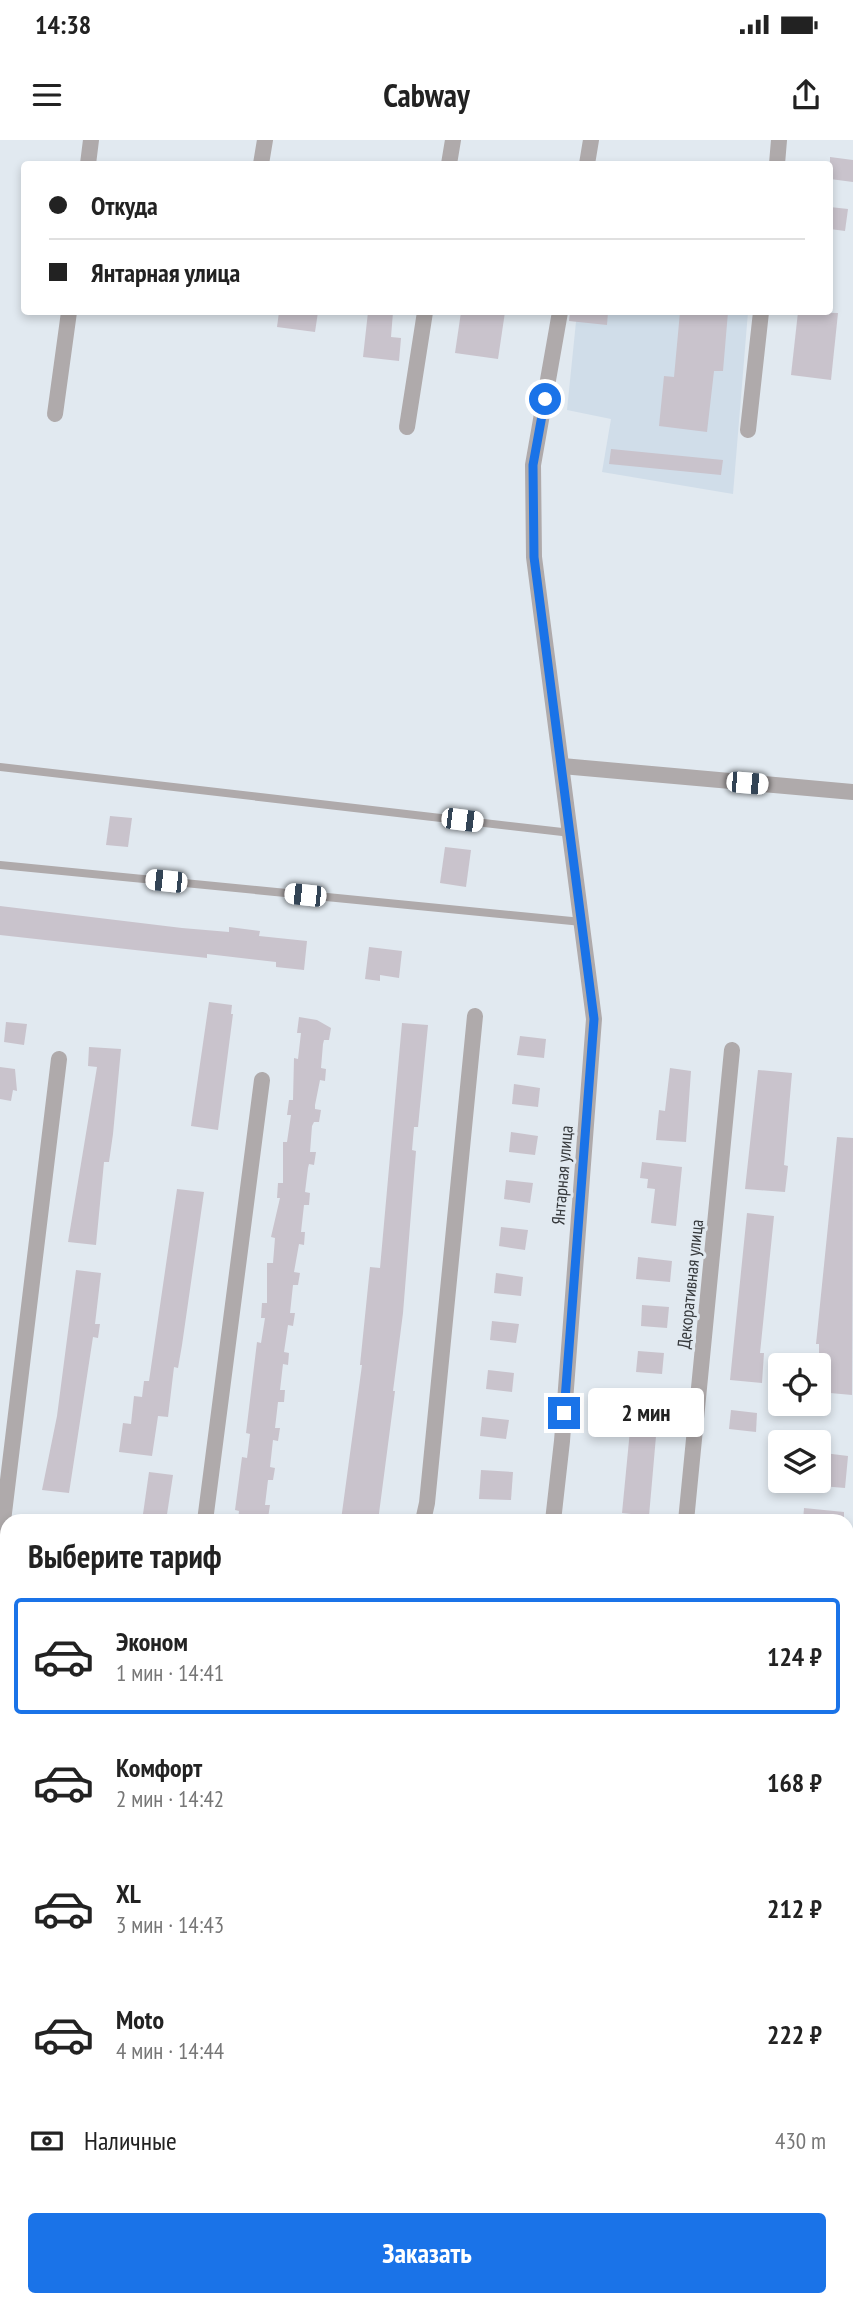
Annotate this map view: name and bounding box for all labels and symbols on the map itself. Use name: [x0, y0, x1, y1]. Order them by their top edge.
route start: [529, 383, 561, 415]
car: [726, 771, 769, 795]
car: [440, 807, 485, 833]
car: [145, 868, 188, 894]
car: [284, 882, 327, 908]
street label: Янтарная улица: [546, 1124, 578, 1226]
street label: Декоративная улица: [672, 1218, 708, 1350]
callout: 2 мин: [588, 1388, 704, 1438]
route end: [548, 1397, 580, 1429]

